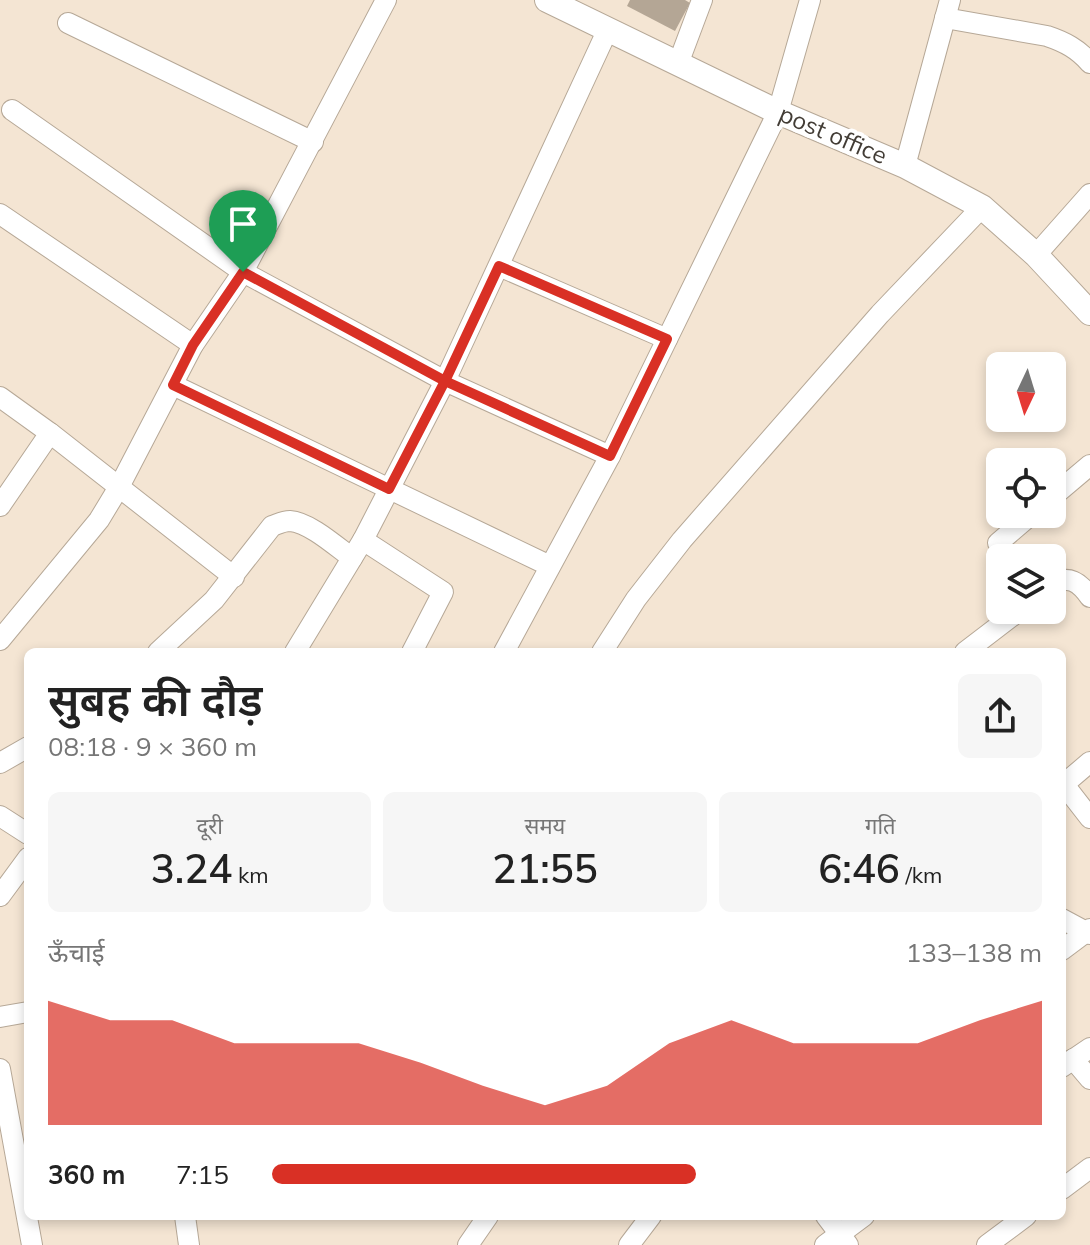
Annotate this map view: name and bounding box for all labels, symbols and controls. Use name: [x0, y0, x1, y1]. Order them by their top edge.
street label: post office: [775, 98, 892, 170]
pin: [209, 190, 277, 272]
icon: arrive: [221, 202, 265, 246]
north arrow: [986, 352, 1066, 432]
map controls: [986, 352, 1066, 624]
button: locate: [986, 448, 1066, 528]
button: layers: [986, 544, 1066, 624]
text: सुबह की दौड़: [48, 672, 263, 727]
button: share: [958, 674, 1042, 758]
text: 08:18 · 9 × 360 m: [48, 730, 257, 763]
text: दूरी: [196, 812, 223, 840]
text: समय: [525, 812, 565, 840]
text: गति: [865, 812, 896, 840]
text: 3.24: [151, 843, 232, 893]
text: 21:55: [492, 843, 598, 893]
text: 6:46: [818, 843, 900, 893]
text: km: [232, 861, 269, 889]
text: /km: [900, 861, 942, 889]
text: ऊँचाई: [48, 936, 104, 969]
text: 133–138 m: [906, 936, 1042, 969]
text: 360 m: [48, 1158, 125, 1191]
text: 7:15: [176, 1158, 229, 1191]

